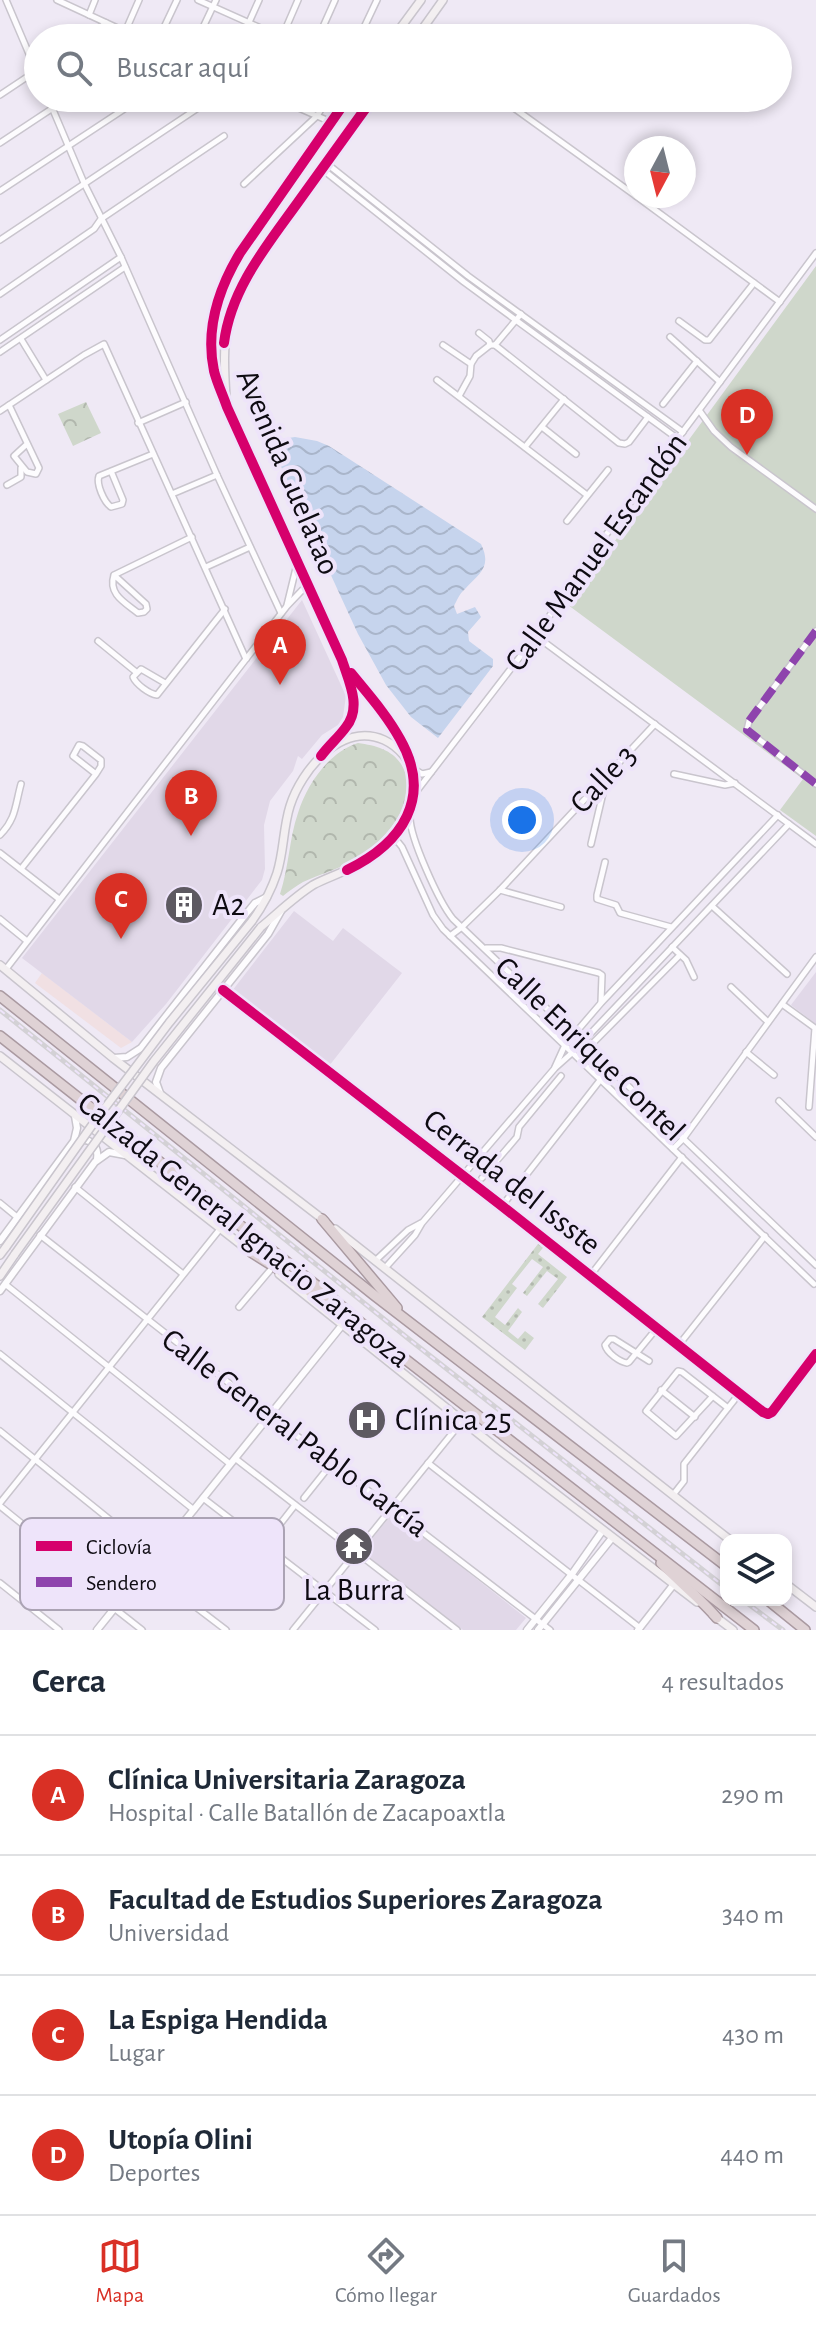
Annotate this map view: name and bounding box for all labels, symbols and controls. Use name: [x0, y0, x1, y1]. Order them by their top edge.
search box: [24, 24, 792, 112]
icon: search: [52, 46, 96, 90]
text: Buscar aquí: [116, 53, 250, 83]
north arrow: [624, 136, 696, 208]
street label: Avenida Guelatao: [230, 365, 346, 579]
pin: D: [721, 389, 773, 455]
street label: Calle Manuel Escandón: [499, 427, 693, 677]
pin: A: [254, 619, 306, 685]
street label: Calle 3: [564, 739, 642, 819]
pin: B: [165, 770, 217, 836]
your location: [502, 800, 542, 840]
pin: C: [95, 873, 147, 939]
building icon: A2: [163, 884, 205, 926]
place label: A2: [212, 889, 245, 921]
street label: Calle Enrique Contel: [489, 951, 691, 1147]
street label: Calzada General Ignacio Zaragoza: [72, 1086, 416, 1374]
street label: Cerrada del Issste: [417, 1103, 607, 1261]
street label: Calle General Pablo García: [156, 1323, 434, 1543]
hospital icon: Clínica 25: [346, 1399, 388, 1441]
place label: Clínica 25: [395, 1404, 512, 1436]
legend: [20, 1518, 284, 1610]
temple icon: La Burra: [333, 1525, 375, 1567]
map controls: [720, 1534, 792, 1606]
button: layers: [720, 1534, 792, 1606]
text: Ciclovía: [86, 1536, 152, 1558]
text: Sendero: [86, 1572, 157, 1594]
place label: La Burra: [303, 1574, 405, 1606]
text: Cerca: [32, 1665, 106, 1699]
text: 4 resultados: [661, 1669, 784, 1695]
text: Clínica Universitaria Zaragoza: [108, 1765, 466, 1795]
text: A: [50, 1782, 66, 1808]
text: 290 m: [721, 1782, 784, 1808]
text: Hospital · Calle Batallón de Zacapoaxtla: [108, 1800, 506, 1826]
text: Facultad de Estudios Superiores Zaragoza: [108, 1885, 603, 1915]
text: B: [50, 1902, 66, 1928]
text: 340 m: [722, 1902, 784, 1928]
text: Universidad: [108, 1920, 229, 1946]
text: La Espiga Hendida: [108, 2005, 328, 2035]
text: C: [51, 2022, 65, 2048]
text: 430 m: [722, 2022, 784, 2048]
text: Lugar: [108, 2040, 165, 2066]
text: Utopía Olini: [108, 2125, 253, 2155]
text: D: [49, 2142, 67, 2168]
text: 440 m: [720, 2142, 784, 2168]
text: Deportes: [108, 2160, 200, 2186]
tab: Mapa: [95, 2234, 144, 2308]
tab: Cómo llegar: [335, 2234, 437, 2308]
tab: Guardados: [628, 2234, 721, 2308]

